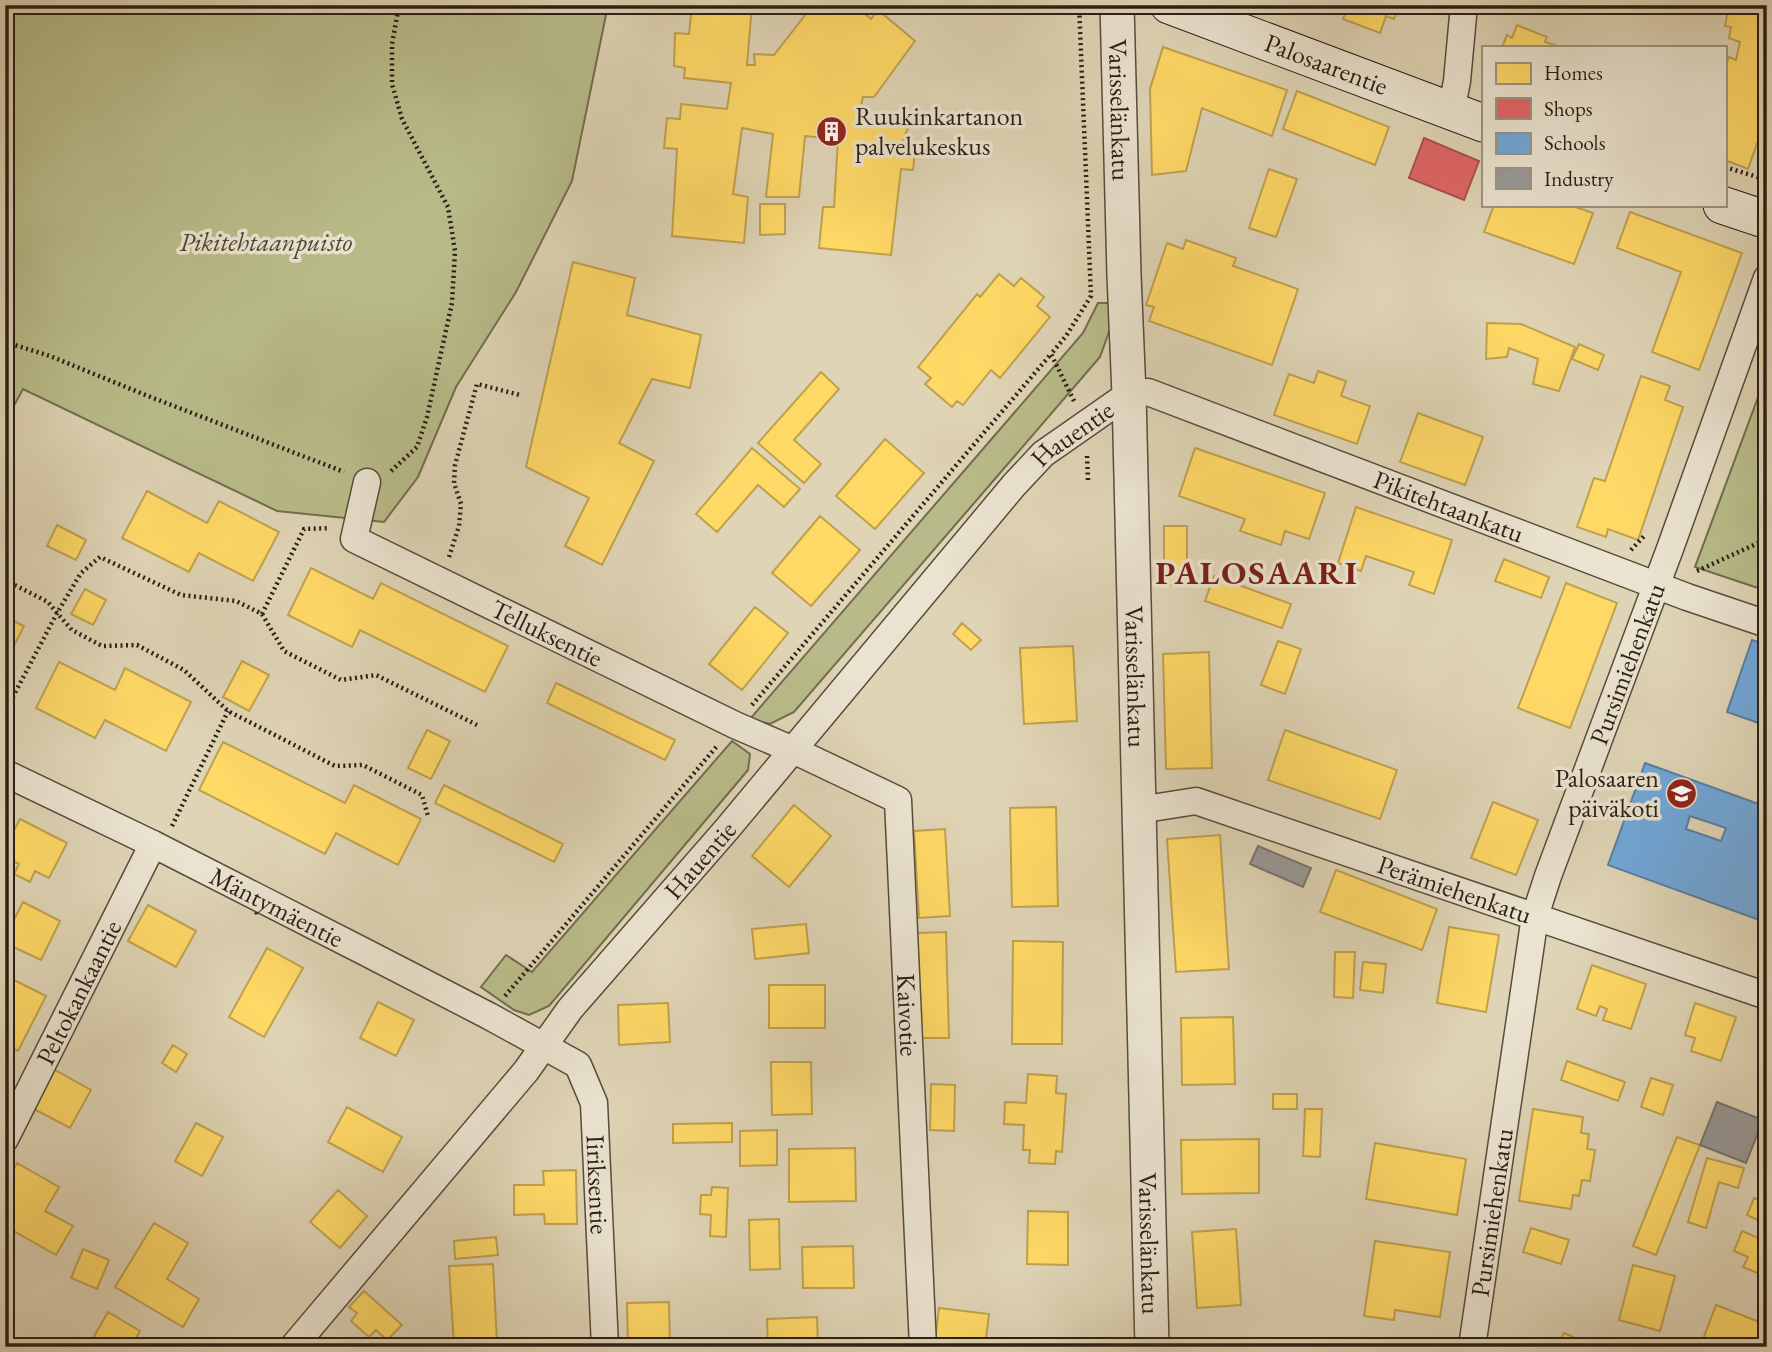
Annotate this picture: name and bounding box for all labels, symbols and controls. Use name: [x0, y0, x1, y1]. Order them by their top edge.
street label: Palosaarentie: [1260, 26, 1393, 103]
street label: Varisselänkatu: [1101, 39, 1139, 182]
legend: [1482, 46, 1726, 206]
text: Homes: [1544, 59, 1603, 86]
text: Shops: [1544, 95, 1593, 122]
place label: Ruukinkartanon palvelukeskus: [855, 99, 1024, 163]
building icon: Ruukinkartanon palvelukeskus: [815, 114, 849, 148]
text: Schools: [1544, 129, 1606, 156]
text: Industry: [1544, 165, 1614, 192]
park label: Pikitehtaanpuisto: [180, 225, 353, 259]
street label: Hauentie: [1023, 393, 1120, 474]
street label: Pikitehtaankatu: [1369, 462, 1529, 550]
district label: PALOSAARI: [1155, 551, 1359, 594]
street label: Pursimiehenkatu: [1581, 578, 1673, 749]
street label: Telluksentie: [485, 591, 608, 675]
street label: Varisselänkatu: [1117, 605, 1155, 748]
place label: Palosaaren päiväkoti: [1555, 761, 1659, 825]
school or university icon: Palosaaren päiväkoti: [1665, 776, 1699, 810]
street label: Hauentie: [656, 814, 744, 906]
street label: Perämiehenkatu: [1373, 847, 1536, 931]
street label: Mäntymäentie: [204, 859, 349, 955]
street label: Peltokankaantie: [28, 914, 129, 1071]
street label: Kaivotie: [889, 973, 927, 1057]
street label: Pursimiehenkatu: [1463, 1126, 1521, 1299]
street label: Iiriksentie: [578, 1134, 617, 1235]
street label: Varisselänkatu: [1131, 1172, 1168, 1315]

